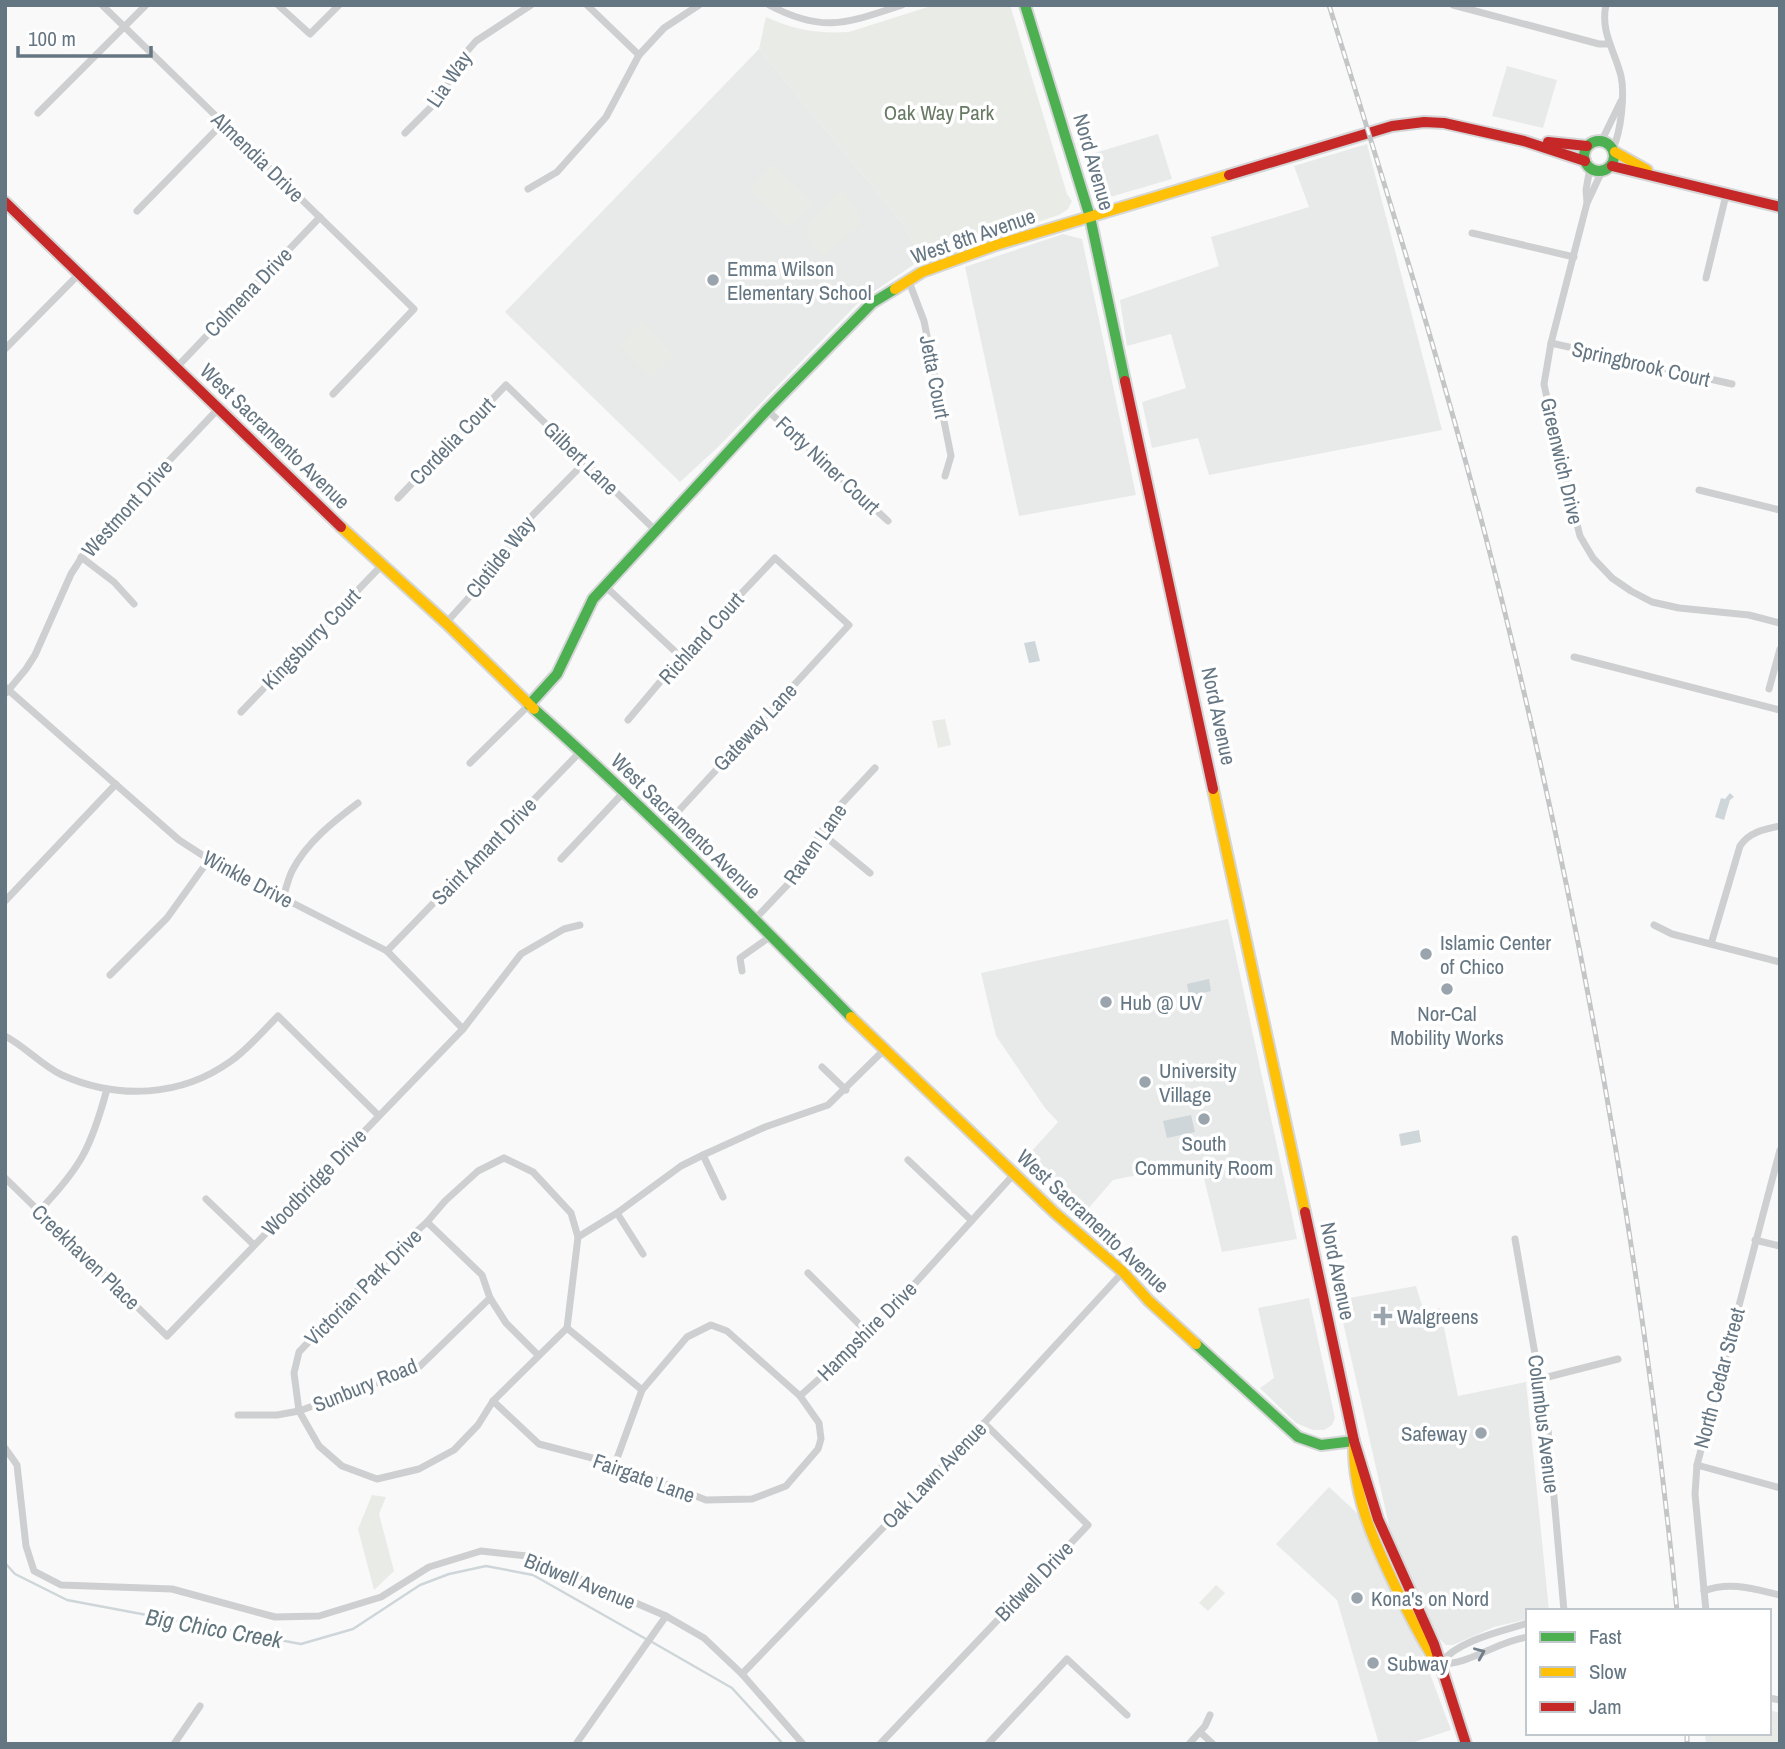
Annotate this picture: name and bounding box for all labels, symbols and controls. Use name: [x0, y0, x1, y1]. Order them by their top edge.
scale bar: [18, 14, 150, 58]
text: 100 m: [28, 24, 76, 53]
street label: Lia Way: [419, 45, 479, 113]
park label: Oak Way Park: [884, 98, 995, 127]
street label: Almendia Drive: [205, 105, 311, 209]
street label: Nord Avenue: [1066, 110, 1122, 214]
street label: West 8th Avenue: [907, 201, 1039, 271]
street label: Colmena Drive: [198, 241, 298, 343]
place label: Emma Wilson Elementary School: [727, 254, 872, 307]
marker: Emma Wilson Elementary School: [705, 272, 721, 288]
street label: Jetta Court: [913, 333, 957, 421]
street label: Springbrook Court: [1569, 334, 1713, 394]
street label: West Sacramento Avenue: [194, 357, 356, 515]
street label: Cordelia Court: [403, 391, 501, 491]
street label: Greenwich Drive: [1533, 395, 1591, 527]
street label: Forty Niner Court: [770, 409, 886, 521]
street label: Gilbert Lane: [537, 415, 625, 501]
street label: Westmont Drive: [75, 453, 179, 563]
street label: Clotilde Way: [459, 510, 542, 604]
street label: Kingsburry Court: [255, 582, 367, 696]
street label: Richland Court: [652, 585, 750, 690]
street label: Nord Avenue: [1194, 664, 1244, 768]
street label: Gateway Lane: [707, 676, 803, 778]
street label: West Sacramento Avenue: [605, 747, 767, 905]
street label: Saint Amant Drive: [425, 791, 543, 911]
street label: Raven Lane: [776, 798, 854, 890]
street label: Winkle Drive: [198, 843, 298, 915]
place label: Islamic Center of Chico: [1440, 928, 1551, 981]
marker: Islamic Center of Chico: [1418, 946, 1434, 962]
marker: Nor-Cal Mobility Works: [1439, 981, 1455, 997]
place label: Hub @ UV: [1120, 988, 1203, 1017]
marker: Hub @ UV: [1098, 994, 1114, 1010]
place label: Nor-Cal Mobility Works: [1390, 999, 1504, 1052]
place label: University Village: [1159, 1056, 1237, 1109]
marker: University Village: [1137, 1074, 1153, 1090]
marker: South Community Room: [1196, 1111, 1212, 1127]
street label: Woodbridge Drive: [255, 1122, 373, 1242]
place label: South Community Room: [1135, 1129, 1273, 1182]
street label: West Sacramento Avenue: [1011, 1143, 1175, 1299]
street label: Creekhaven Place: [25, 1198, 147, 1316]
street label: Nord Avenue: [1313, 1219, 1363, 1323]
street label: Victorian Park Drive: [298, 1222, 428, 1352]
street label: Hampshire Drive: [811, 1275, 923, 1387]
place label: Walgreens: [1397, 1302, 1479, 1331]
street label: North Cedar Street: [1686, 1304, 1752, 1452]
marker: Walgreens: [1375, 1308, 1391, 1324]
street label: Sunbury Road: [309, 1351, 421, 1419]
street label: Columbus Avenue: [1521, 1353, 1567, 1495]
street label: Oak Lawn Avenue: [875, 1415, 993, 1535]
place label: Safeway: [1401, 1419, 1467, 1448]
marker: Safeway: [1473, 1425, 1489, 1441]
street label: Fairgate Lane: [589, 1446, 699, 1510]
street label: Bidwell Drive: [988, 1534, 1080, 1628]
street label: Bidwell Avenue: [520, 1546, 640, 1616]
place label: Kona's on Nord: [1371, 1584, 1489, 1613]
marker: Kona's on Nord: [1349, 1590, 1365, 1606]
water label: Big Chico Creek: [143, 1601, 286, 1656]
legend: [1526, 1609, 1771, 1735]
text: Fast: [1589, 1622, 1622, 1651]
one-way arrow: [1473, 1647, 1485, 1661]
place label: Subway: [1387, 1649, 1449, 1678]
marker: Subway: [1365, 1655, 1381, 1671]
text: Slow: [1589, 1657, 1627, 1686]
text: Jam: [1589, 1692, 1622, 1721]

